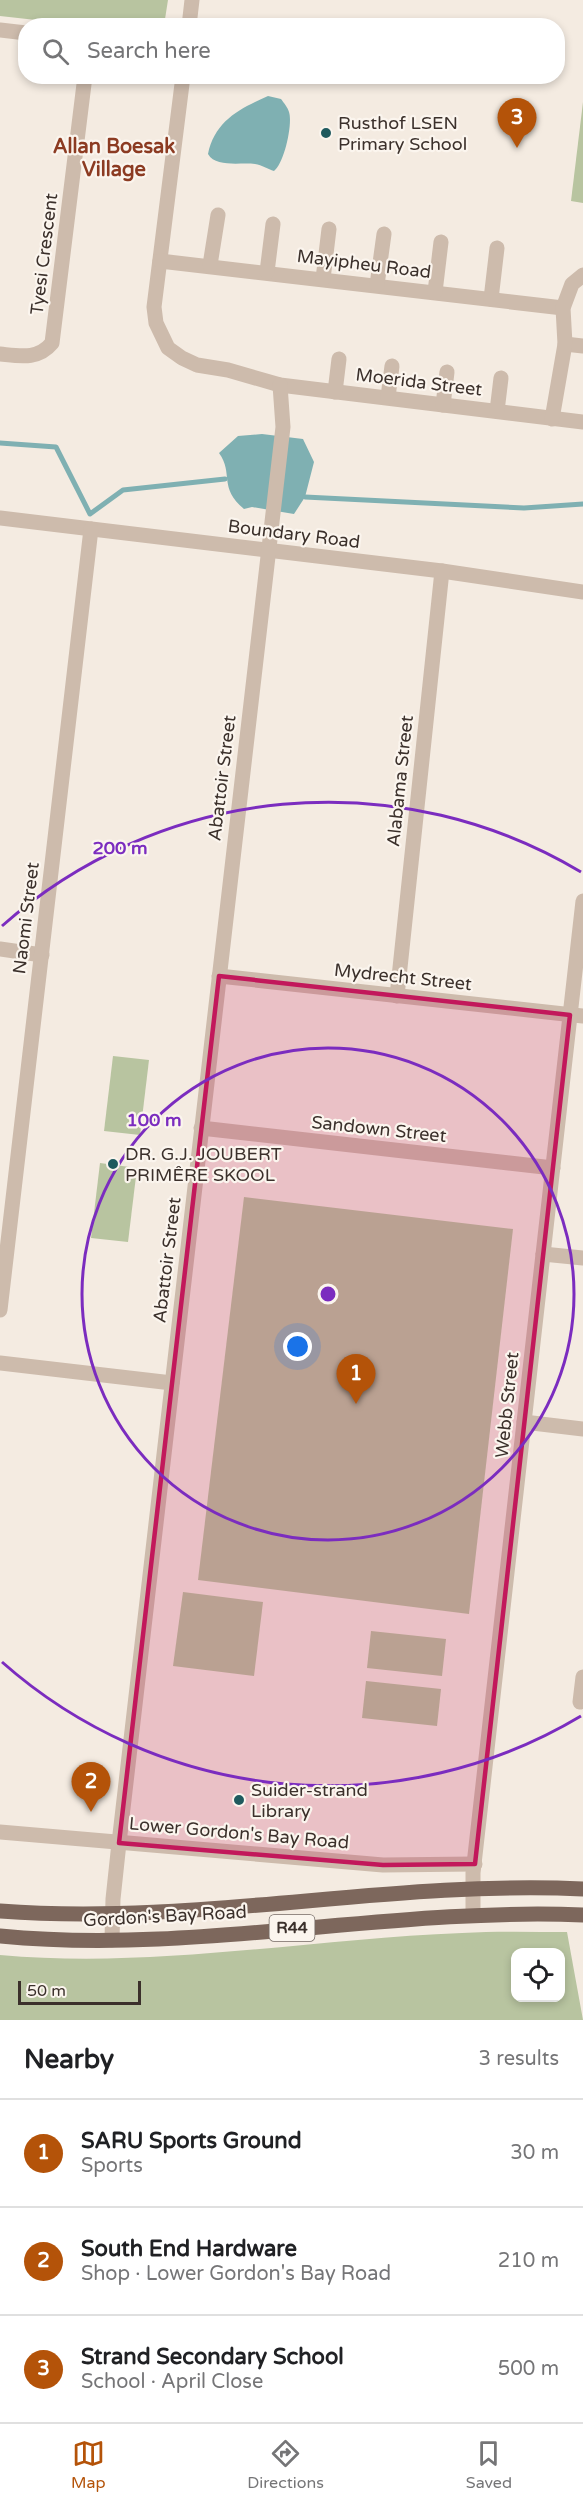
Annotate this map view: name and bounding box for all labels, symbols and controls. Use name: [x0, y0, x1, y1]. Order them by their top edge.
search box: [18, 18, 565, 84]
icon: search: [39, 35, 72, 68]
text: Search here: [87, 38, 211, 64]
pin: 3: [498, 98, 536, 148]
place label: Rusthof LSEN Primary School: [338, 112, 467, 155]
marker: Rusthof LSEN Primary School: [319, 126, 333, 140]
district label: Allan Boesak Village: [53, 135, 175, 182]
street label: Tyesi Crescent: [26, 192, 62, 316]
street label: Mayipheu Road: [296, 245, 432, 283]
street label: Moerida Street: [355, 363, 484, 401]
street label: Boundary Road: [227, 515, 361, 553]
street label: Abattoir Street: [203, 714, 241, 842]
street label: Alabama Street: [382, 714, 418, 848]
text: 200 m: [92, 837, 148, 859]
street label: Naomi Street: [8, 861, 44, 975]
street label: Mydrecht Street: [333, 959, 473, 995]
text: 100 m: [126, 1109, 182, 1131]
street label: Sandown Street: [310, 1111, 448, 1147]
place label: DR. G.J. JOUBERT PRIMÊRE SKOOL: [125, 1143, 282, 1186]
marker: DR. G.J. JOUBERT PRIMÊRE SKOOL: [106, 1157, 120, 1171]
street label: Abattoir Street: [148, 1196, 186, 1324]
centre of rings: [318, 1284, 338, 1304]
your location: [283, 1332, 312, 1361]
street label: Webb Street: [490, 1351, 524, 1459]
pin: 1: [336, 1354, 376, 1404]
pin: 2: [72, 1762, 110, 1812]
place label: Suider-strand Library: [251, 1779, 368, 1822]
marker: Suider-strand Library: [232, 1793, 246, 1807]
street label: Lower Gordon's Bay Road: [128, 1812, 350, 1854]
street label: Gordon's Bay Road: [83, 1901, 247, 1931]
road number: R44: [270, 1915, 314, 1941]
map controls: [511, 1948, 565, 2002]
button: locate: [511, 1948, 565, 2002]
scale bar: [18, 1978, 141, 2006]
text: 50 m: [27, 1981, 66, 2001]
text: Nearby: [24, 2044, 114, 2075]
text: 3 results: [479, 2047, 559, 2071]
text: SARU Sports Ground: [81, 2128, 302, 2154]
text: 1: [37, 2141, 50, 2165]
text: 30 m: [510, 2141, 559, 2165]
text: Sports: [81, 2154, 143, 2178]
text: South End Hardware: [81, 2236, 297, 2262]
text: 2: [37, 2249, 50, 2273]
text: 210 m: [498, 2249, 559, 2273]
text: Shop · Lower Gordon's Bay Road: [81, 2262, 391, 2286]
text: Strand Secondary School: [81, 2344, 344, 2370]
text: 3: [37, 2357, 50, 2381]
text: 500 m: [498, 2357, 559, 2381]
text: School · April Close: [81, 2370, 263, 2394]
tab: Map: [71, 2437, 105, 2493]
tab: Directions: [247, 2437, 324, 2493]
tab: Saved: [466, 2437, 512, 2493]

